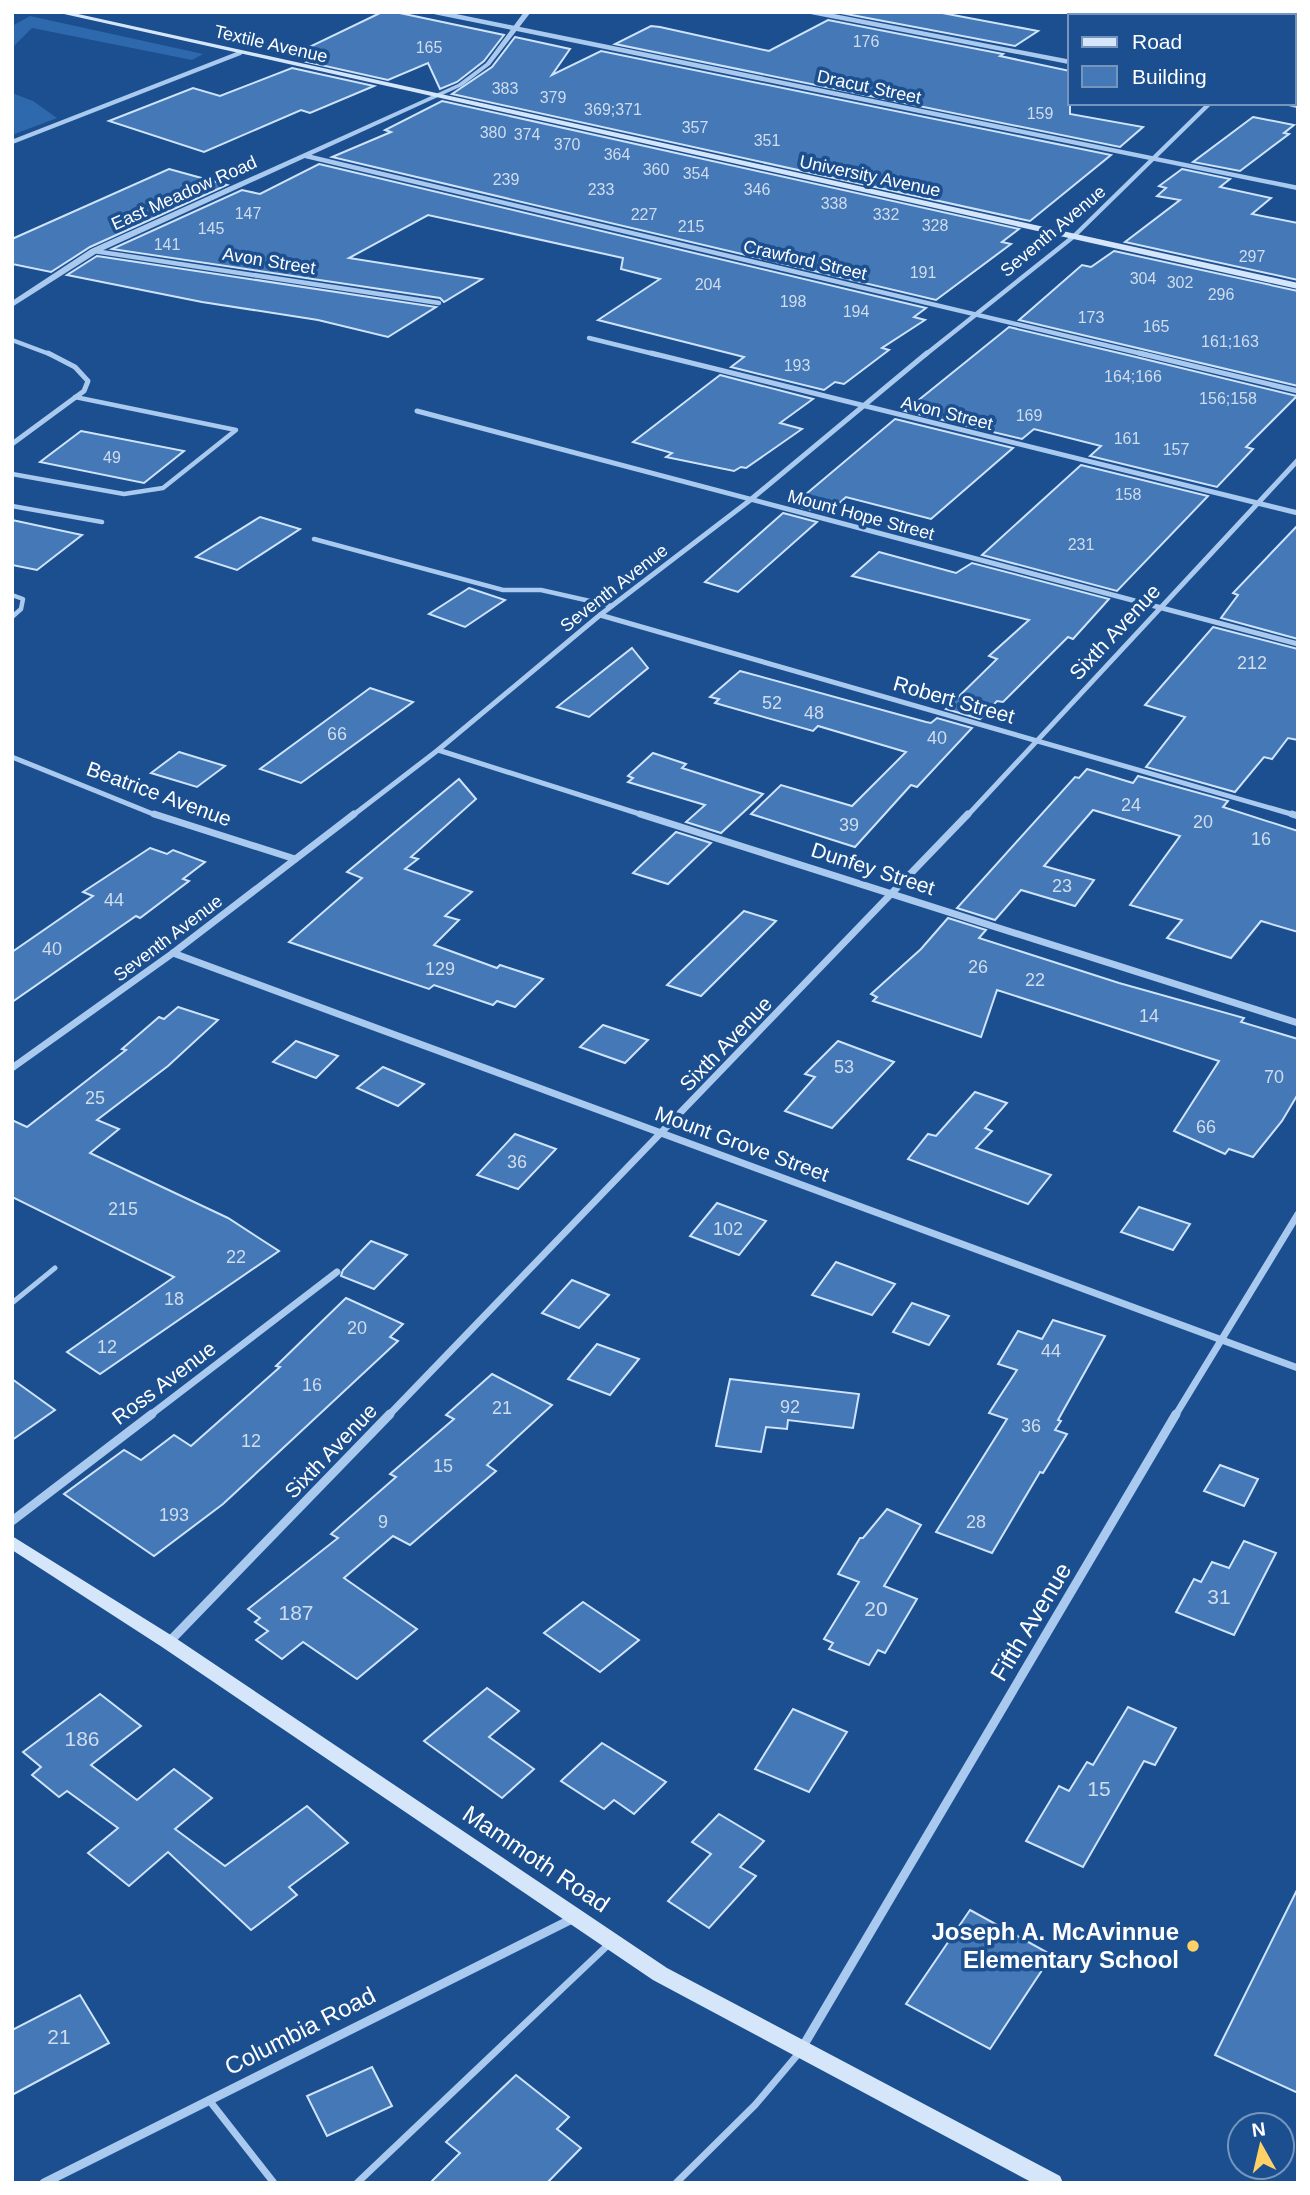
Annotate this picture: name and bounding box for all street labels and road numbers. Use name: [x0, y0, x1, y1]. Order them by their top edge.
street label: Textile Avenue: [212, 21, 330, 67]
street label: Dracut Street: [815, 66, 923, 108]
street label: University Avenue: [798, 151, 942, 201]
street label: East Meadow Road: [108, 152, 260, 234]
street label: Seventh Avenue: [996, 181, 1110, 281]
street label: Crawford Street: [741, 236, 869, 284]
street label: Avon Street: [221, 244, 317, 278]
street label: Avon Street: [899, 392, 995, 434]
street label: Mount Hope Street: [785, 486, 937, 544]
street label: Seventh Avenue: [556, 540, 672, 636]
street label: Sixth Avenue: [1065, 579, 1165, 684]
street label: Robert Street: [891, 671, 1017, 728]
street label: Beatrice Avenue: [84, 757, 235, 830]
street label: Dunfey Street: [809, 838, 938, 899]
street label: Seventh Avenue: [110, 891, 226, 985]
street label: Sixth Avenue: [675, 992, 776, 1096]
street label: Mount Grove Street: [652, 1101, 832, 1186]
street label: Ross Avenue: [108, 1336, 220, 1429]
street label: Sixth Avenue: [280, 1399, 381, 1503]
street label: Fifth Avenue: [985, 1558, 1076, 1686]
street label: Mammoth Road: [458, 1800, 615, 1918]
street label: Columbia Road: [220, 1981, 380, 2080]

